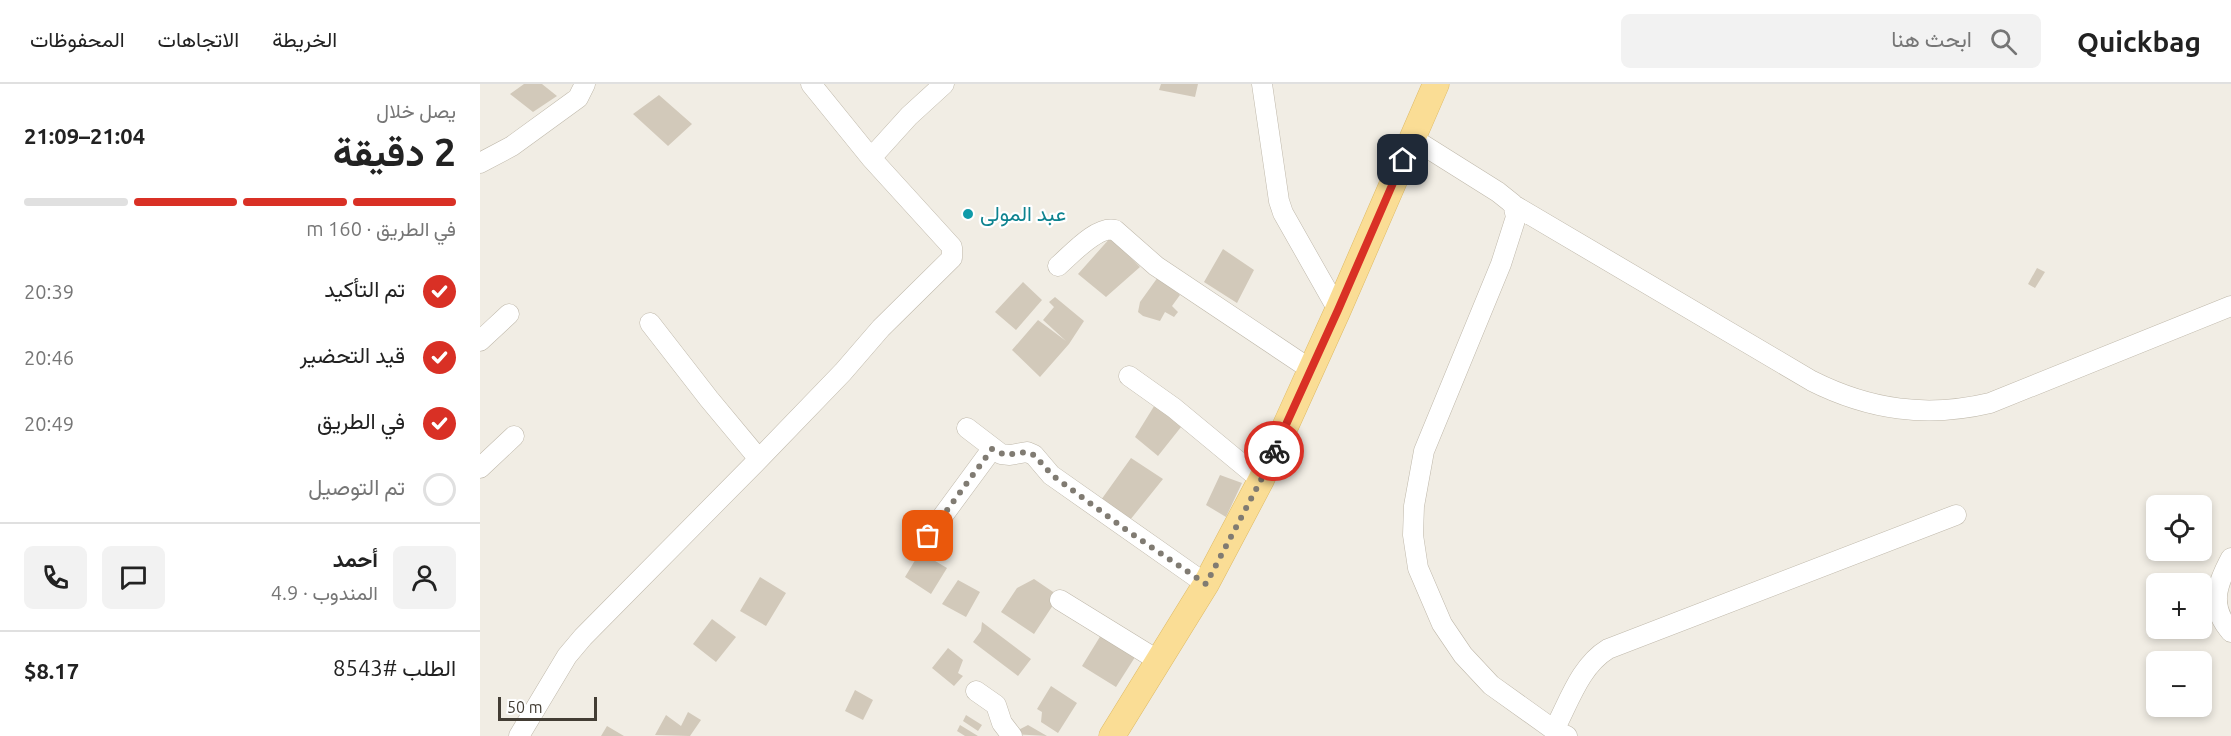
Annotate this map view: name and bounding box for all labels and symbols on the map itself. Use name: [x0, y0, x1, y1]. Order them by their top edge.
pin: [1377, 134, 1428, 185]
place label: عبد المولى: [980, 201, 1066, 227]
marker: عبد المولى: [961, 207, 975, 221]
courier: [1244, 421, 1304, 481]
pin: [902, 510, 953, 561]
scale bar: [498, 694, 597, 722]

